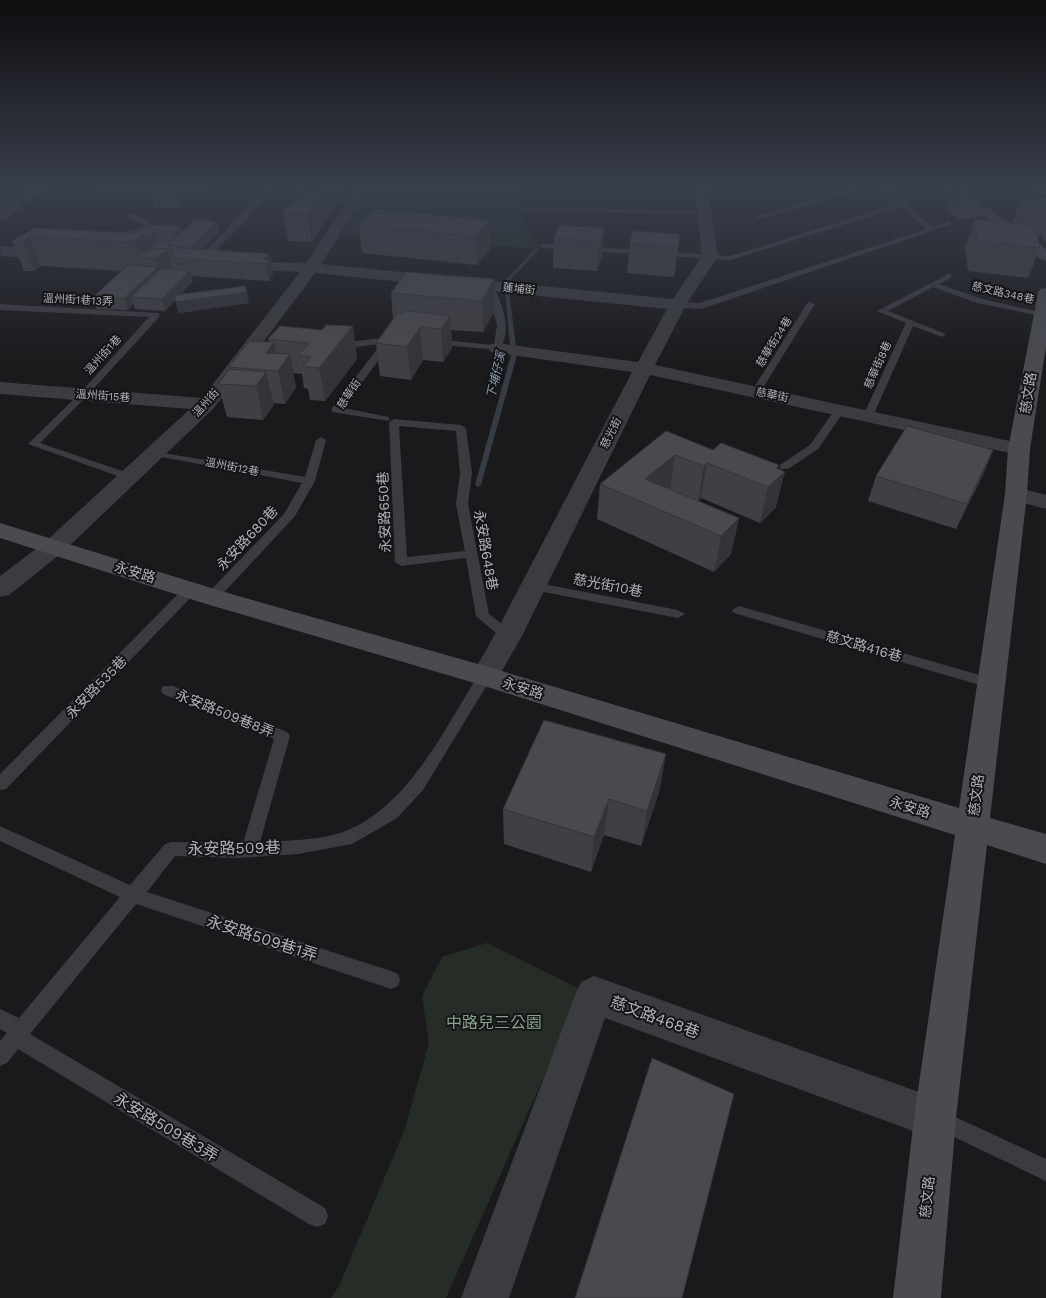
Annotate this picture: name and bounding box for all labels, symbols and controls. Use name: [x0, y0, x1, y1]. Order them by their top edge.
street label: 慈文路348巷: [970, 279, 1036, 307]
street label: 蓮埔街: [502, 281, 536, 297]
street label: 溫州街1巷13弄: [43, 292, 113, 308]
street label: 慈華街24巷: [753, 314, 795, 370]
street label: 溫州街1巷: [82, 333, 124, 377]
street label: 慈華街8巷: [862, 339, 894, 391]
water label: 下埔仔溪: [484, 348, 509, 400]
street label: 慈文路: [1017, 371, 1039, 415]
street label: 慈華街: [334, 377, 364, 411]
street label: 慈華街: [755, 385, 789, 405]
street label: 溫州街: [190, 386, 222, 420]
street label: 溫州街15巷: [75, 388, 131, 404]
street label: 慈光街: [598, 415, 624, 451]
street label: 溫州街12巷: [204, 455, 260, 479]
street label: 永安路650巷: [375, 471, 393, 553]
street label: 永安路680巷: [213, 503, 281, 573]
street label: 永安路648巷: [471, 508, 501, 592]
street label: 永安路: [113, 558, 157, 586]
street label: 慈光街10巷: [572, 570, 644, 600]
street label: 慈文路416巷: [824, 628, 904, 664]
street label: 永安路535巷: [62, 653, 130, 721]
street label: 永安路: [501, 674, 545, 702]
street label: 永安路509巷8弄: [174, 686, 276, 740]
street label: 慈文路: [966, 773, 986, 817]
street label: 永安路: [888, 793, 932, 821]
street label: 永安路509巷: [187, 838, 281, 858]
street label: 永安路509巷1弄: [204, 911, 320, 965]
street label: 慈文路468巷: [608, 992, 702, 1042]
park label: 中路兒三公園: [446, 1013, 542, 1032]
street label: 永安路509巷3弄: [110, 1088, 222, 1166]
street label: 慈文路: [917, 1175, 937, 1219]

